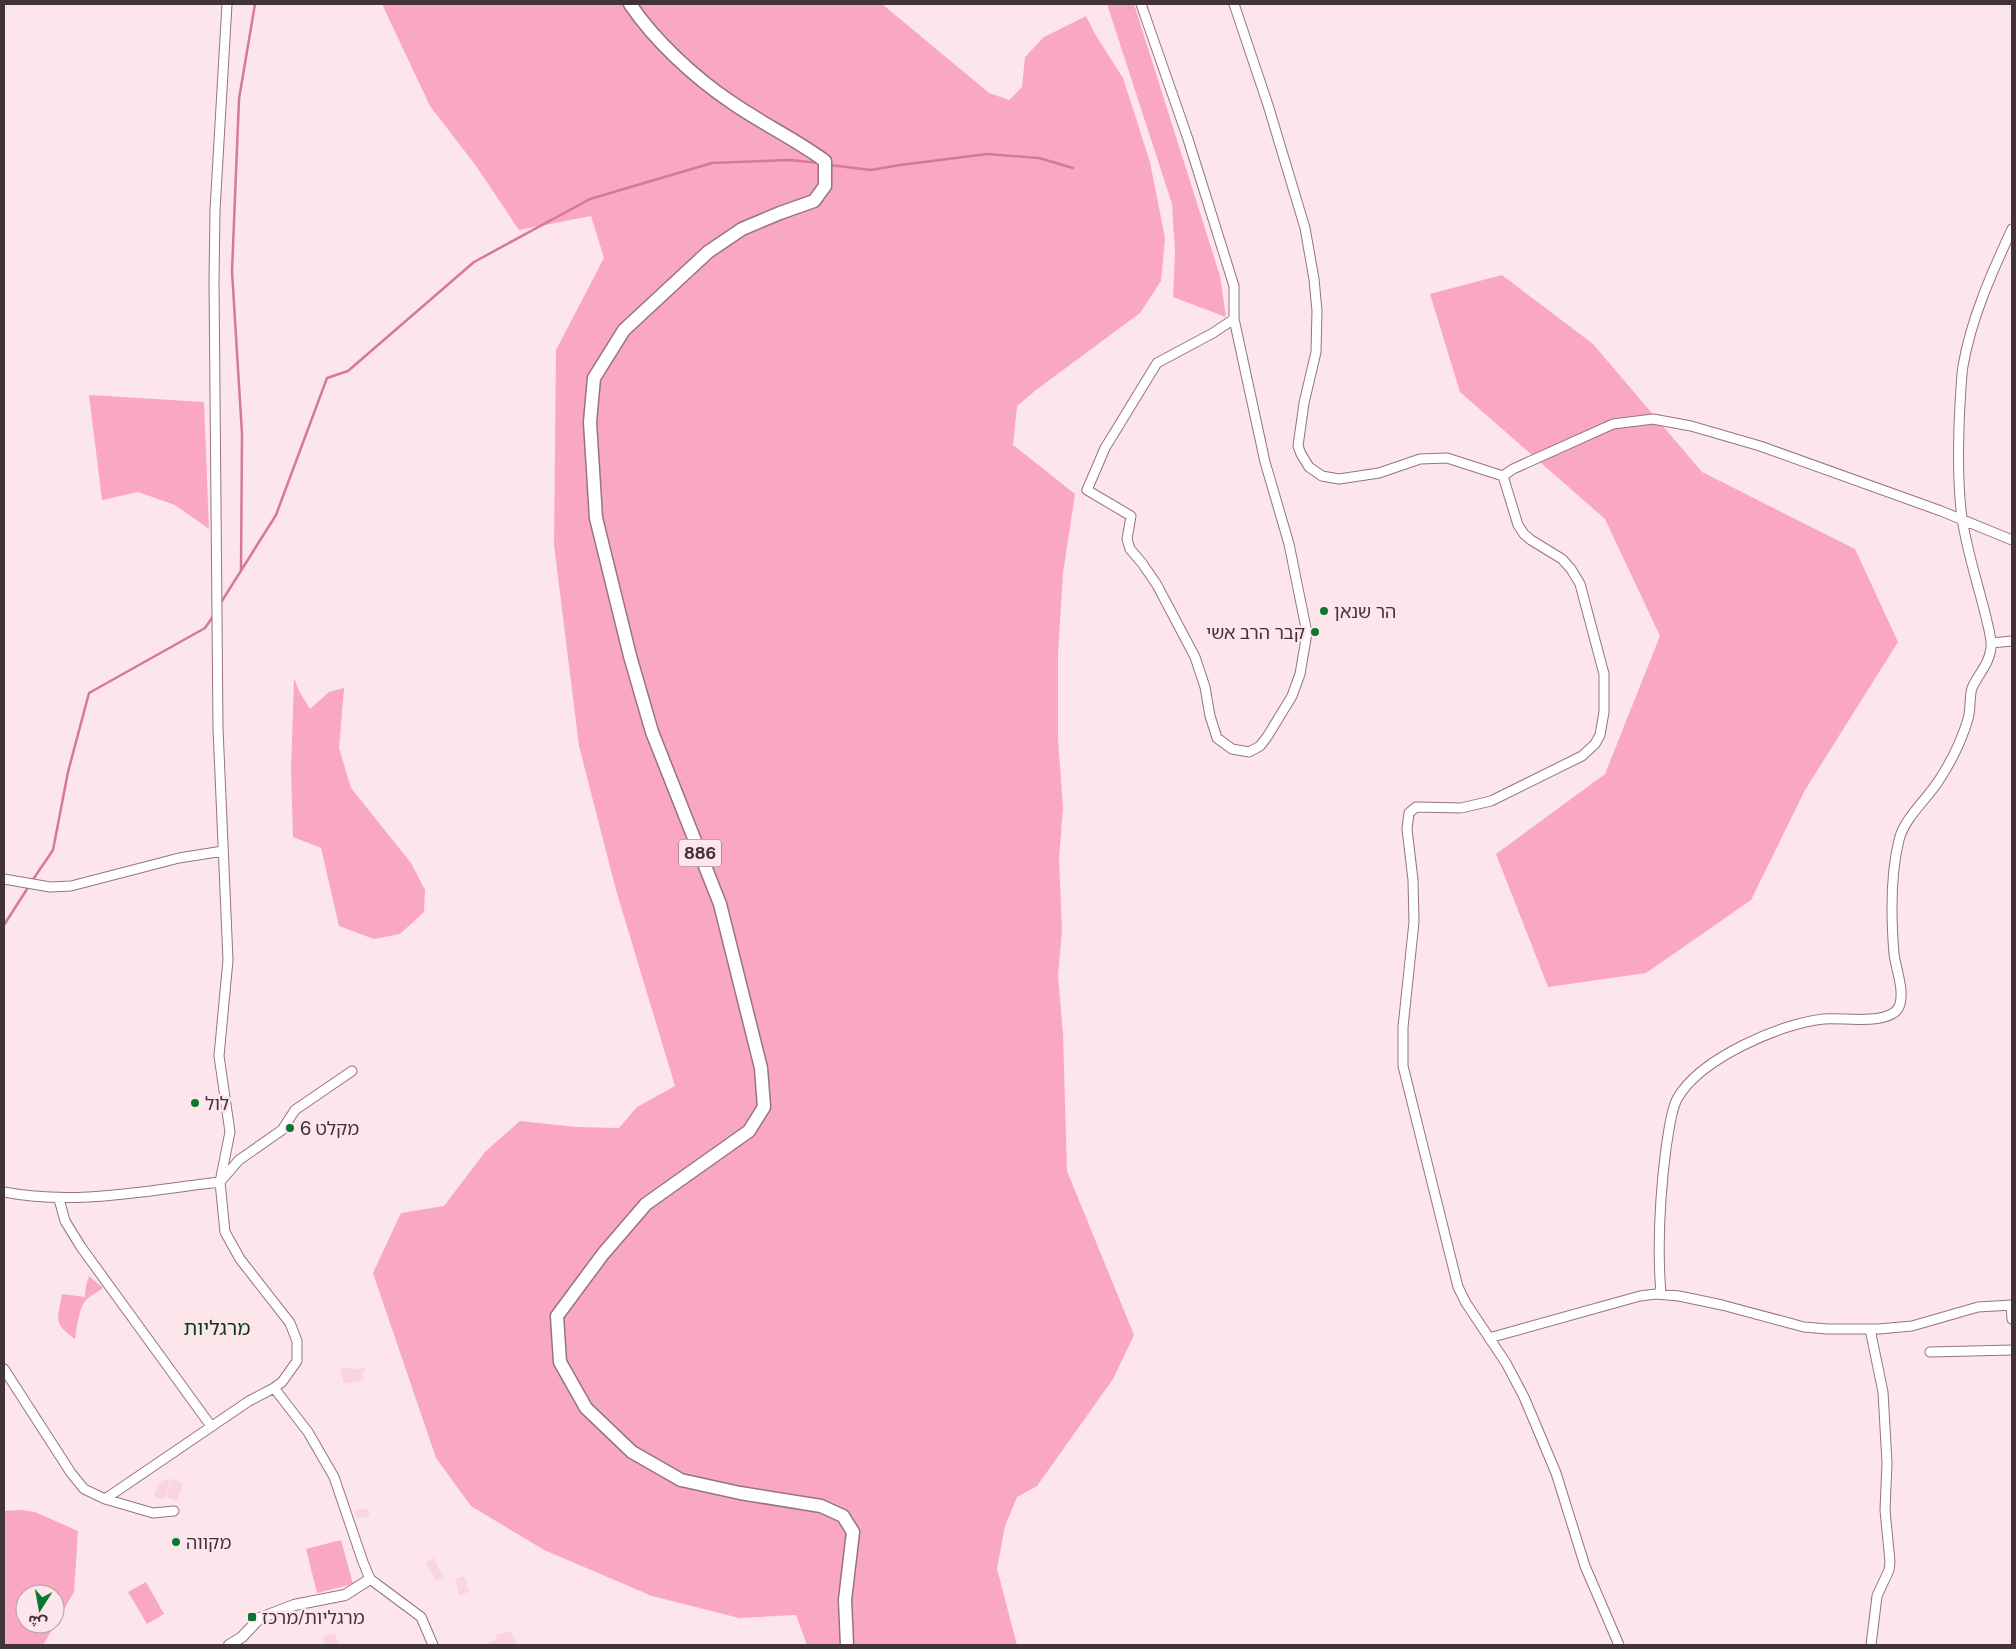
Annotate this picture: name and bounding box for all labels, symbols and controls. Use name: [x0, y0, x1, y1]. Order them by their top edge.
place label: הר שנאן: [1334, 601, 1396, 622]
marker: הר שנאן: [1318, 605, 1330, 617]
place label: קבר הרב אשי: [1206, 622, 1305, 643]
marker: קבר הרב אשי: [1309, 626, 1321, 638]
road number: 886: [679, 840, 721, 866]
place label: לול: [205, 1093, 229, 1114]
marker: לול: [189, 1097, 201, 1109]
place label: מקלט 6: [300, 1118, 359, 1139]
marker: מקלט 6: [284, 1122, 296, 1134]
district label: מרגליות: [184, 1316, 250, 1340]
place label: מקווה: [186, 1532, 231, 1553]
marker: מקווה: [170, 1536, 182, 1548]
north arrow: [15, 1584, 65, 1634]
place label: מרגליות/מרכז: [262, 1607, 365, 1628]
marker: מרגליות/מרכז: [246, 1611, 258, 1623]
text: ش: [27, 1612, 48, 1631]

